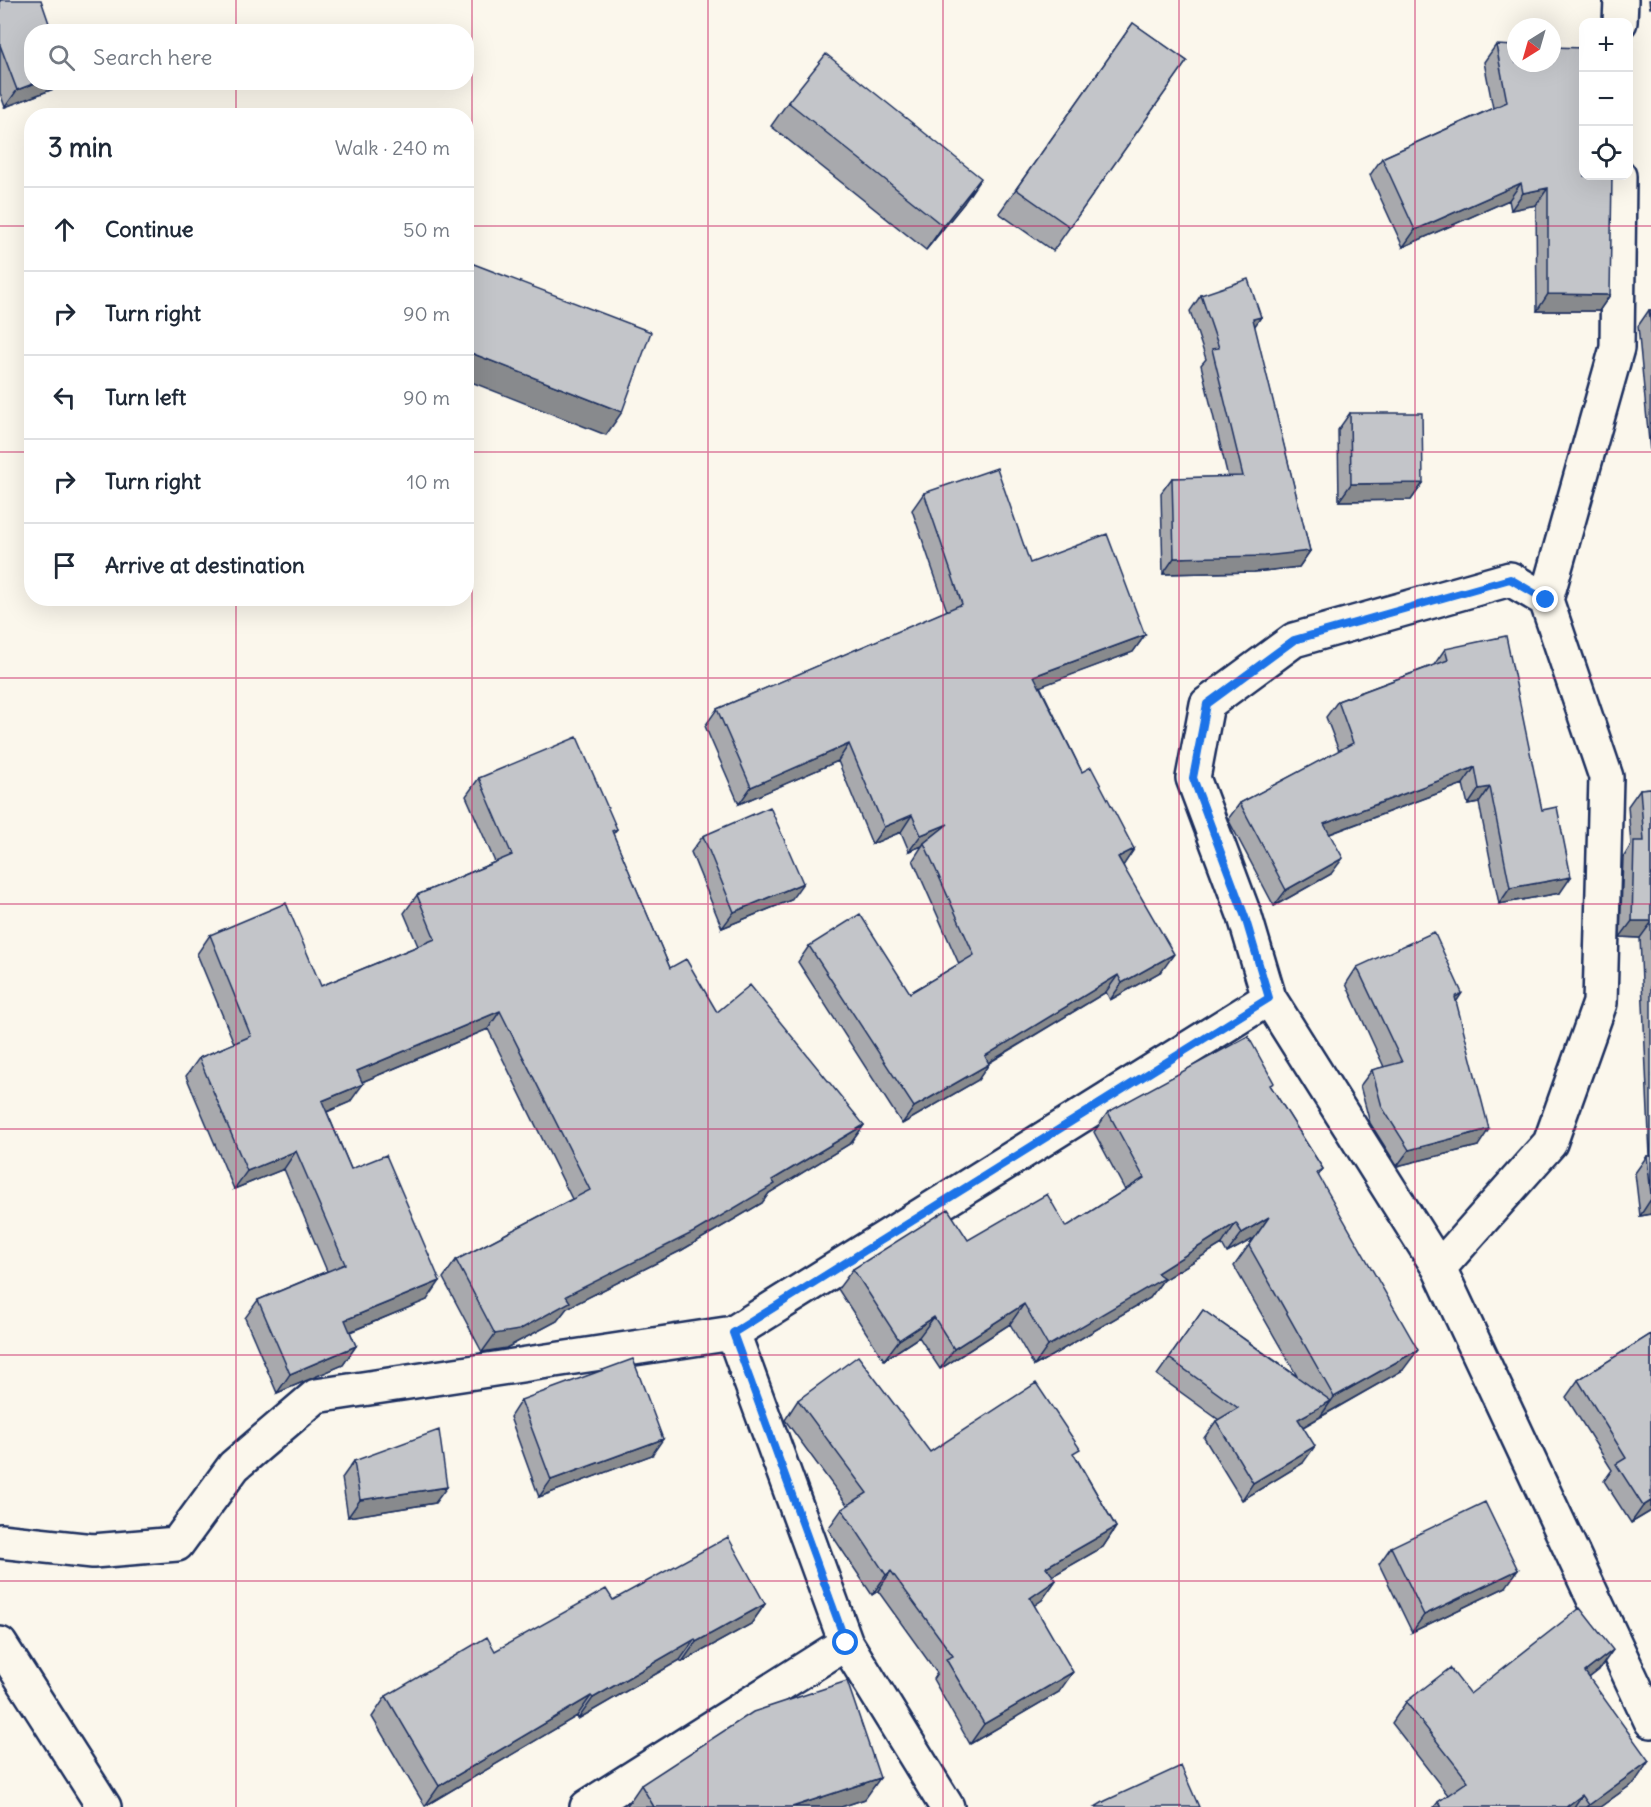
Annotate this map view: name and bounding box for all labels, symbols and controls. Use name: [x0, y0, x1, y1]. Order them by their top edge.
north arrow: [1507, 18, 1561, 72]
map controls: [1579, 18, 1633, 180]
button: +: [1579, 18, 1633, 72]
search box: [24, 24, 474, 90]
icon: search: [45, 41, 78, 74]
text: Search here: [93, 43, 212, 71]
button: −: [1579, 72, 1633, 126]
button: locate: [1579, 126, 1633, 180]
text: 3 min: [48, 131, 113, 164]
text: Walk · 240 m: [335, 135, 450, 160]
icon: ahead: [48, 213, 81, 246]
text: Continue: [105, 215, 194, 243]
text: 50 m: [403, 217, 450, 242]
icon: right: [48, 297, 81, 330]
text: Turn right: [105, 299, 201, 327]
text: 90 m: [403, 301, 450, 326]
icon: left: [48, 381, 81, 414]
text: Turn left: [105, 383, 186, 411]
text: 90 m: [403, 385, 450, 410]
icon: right: [48, 465, 81, 498]
text: Turn right: [105, 467, 201, 495]
text: 10 m: [407, 469, 450, 494]
icon: arrive: [48, 549, 81, 582]
text: Arrive at destination: [105, 551, 305, 579]
route end: [1532, 586, 1558, 612]
route start: [832, 1629, 858, 1655]

